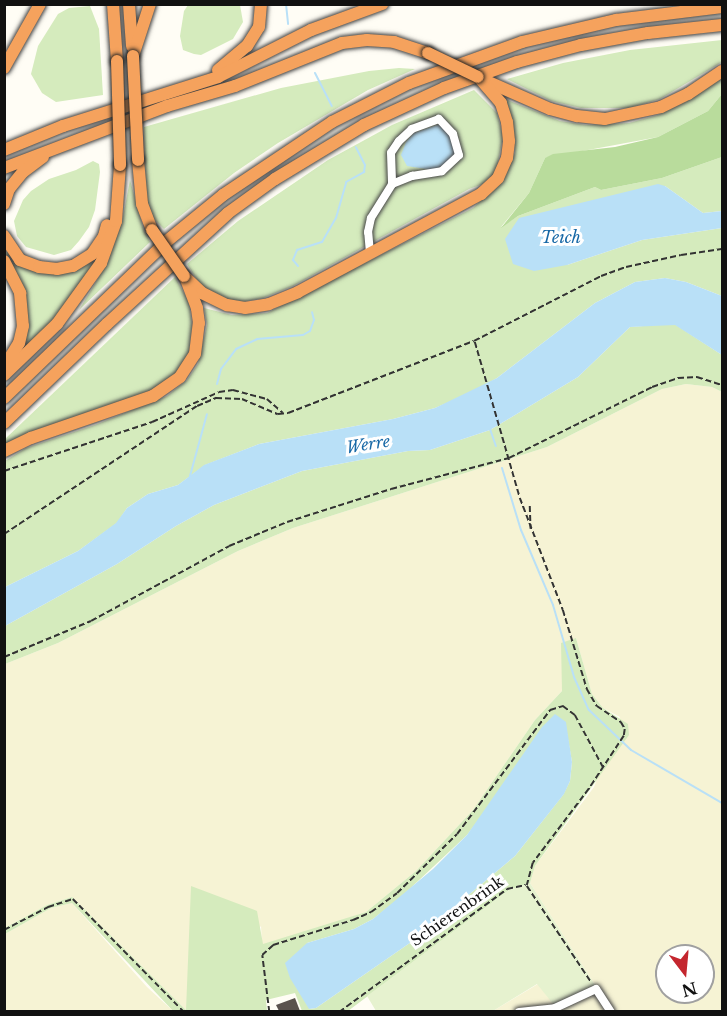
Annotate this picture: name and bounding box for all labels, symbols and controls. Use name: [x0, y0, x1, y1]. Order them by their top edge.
water label: Teich: [541, 227, 581, 247]
water label: Werre: [345, 431, 391, 457]
street label: Schierenbrink: [407, 872, 507, 950]
north arrow: [655, 944, 715, 1004]
text: N: [679, 978, 699, 1001]

